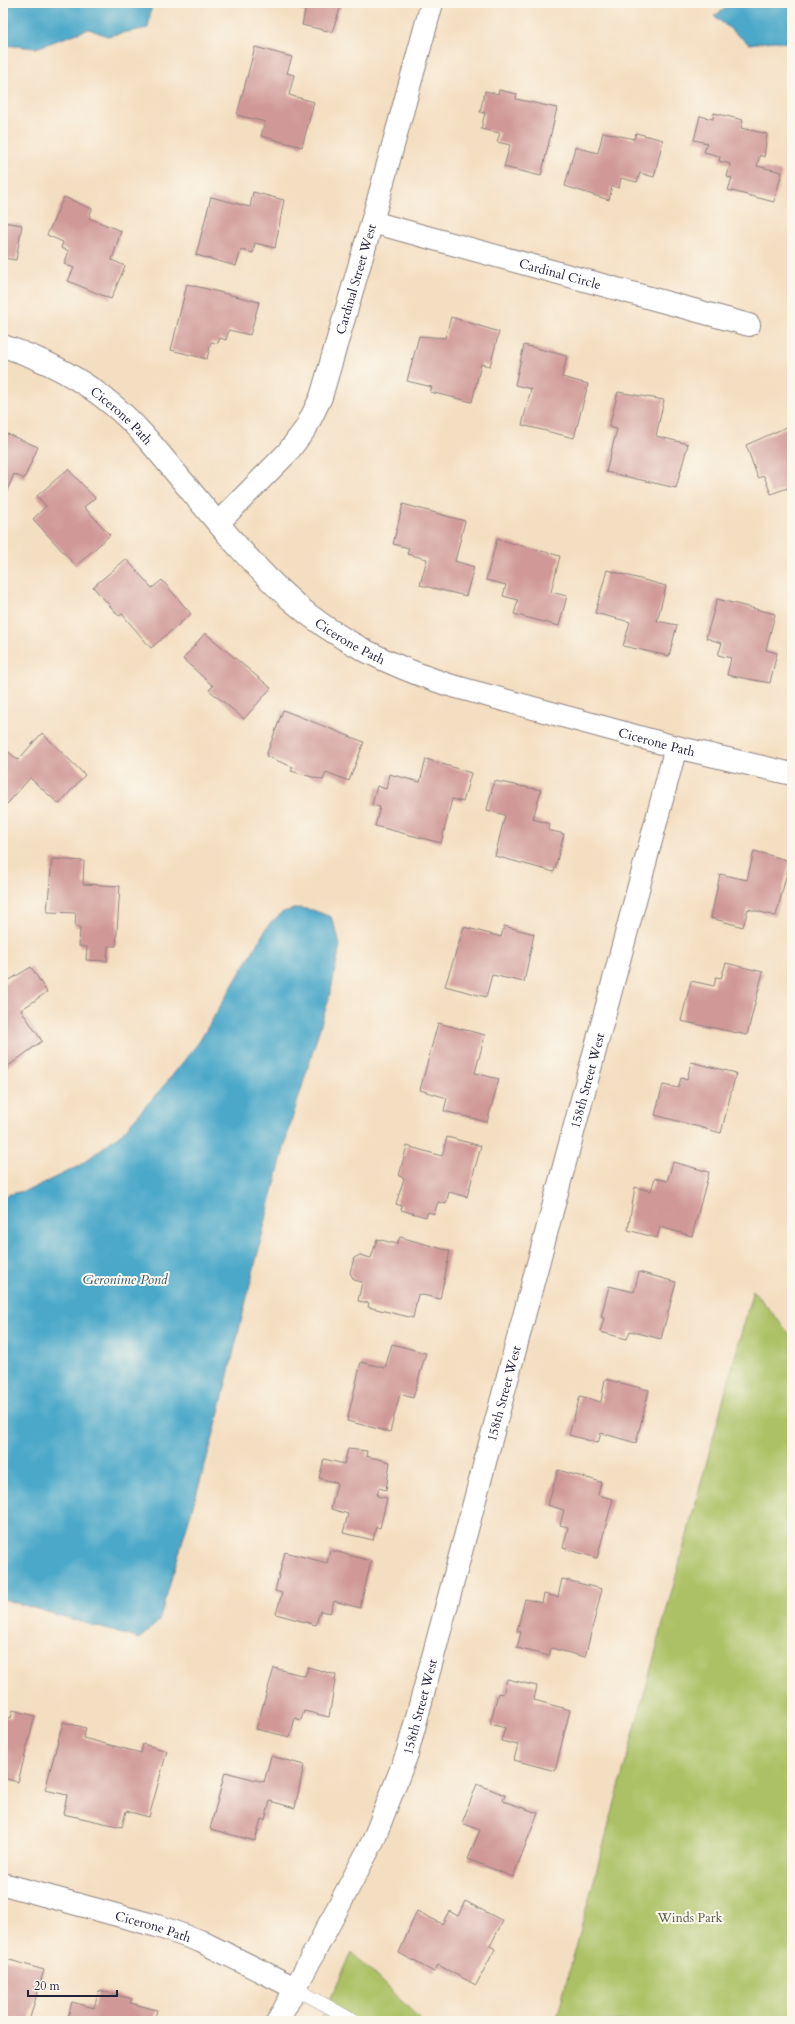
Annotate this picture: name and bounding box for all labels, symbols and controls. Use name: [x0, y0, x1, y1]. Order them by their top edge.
street label: Cardinal Street West: [332, 222, 381, 337]
street label: Cardinal Circle: [517, 255, 603, 294]
street label: Cicerone Path: [87, 383, 156, 449]
street label: Cicerone Path: [311, 614, 388, 669]
street label: Cicerone Path: [616, 724, 697, 761]
street label: 158th Street West: [566, 1031, 609, 1131]
water label: Geronime Pond: [83, 1270, 169, 1289]
street label: 158th Street West: [483, 1344, 526, 1444]
street label: 158th Street West: [399, 1657, 442, 1757]
street label: Cicerone Path: [113, 1907, 193, 1947]
park label: Winds Park: [656, 1909, 723, 1927]
scale bar: [28, 1972, 117, 1998]
text: 20 m: [34, 1978, 61, 1994]

